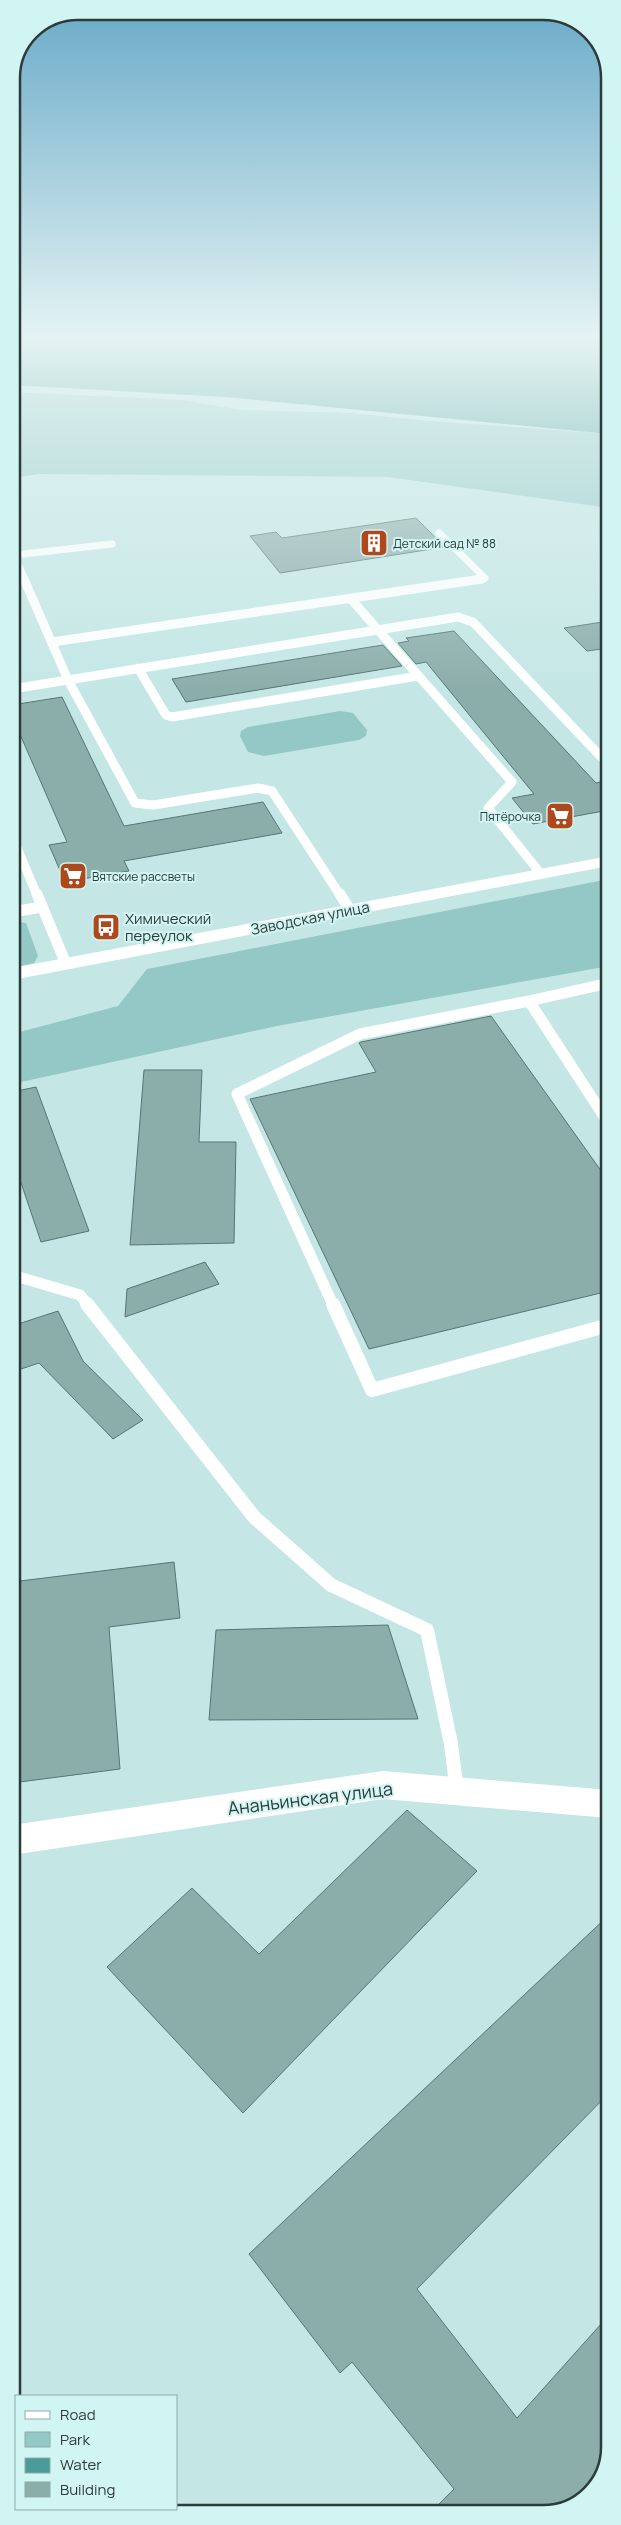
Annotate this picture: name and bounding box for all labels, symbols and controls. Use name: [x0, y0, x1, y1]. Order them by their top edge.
building icon: Детский сад № 88: [359, 528, 389, 558]
place label: Детский сад № 88: [393, 535, 496, 552]
supermarket icon: Пятёрочка: [545, 801, 575, 831]
place label: Пятёрочка: [480, 808, 541, 825]
supermarket icon: Вятские рассветы: [58, 861, 88, 891]
place label: Вятские рассветы: [92, 868, 195, 885]
street label: Заводская улица: [249, 896, 371, 940]
place label: Химический переулок: [125, 908, 211, 946]
bus stop icon: Химический переулок: [91, 912, 121, 942]
street label: Ананьинская улица: [226, 1776, 394, 1820]
legend: [15, 2395, 178, 2510]
text: Road: [60, 2404, 96, 2425]
text: Park: [60, 2429, 90, 2450]
text: Water: [60, 2454, 102, 2475]
text: Building: [60, 2479, 115, 2500]

